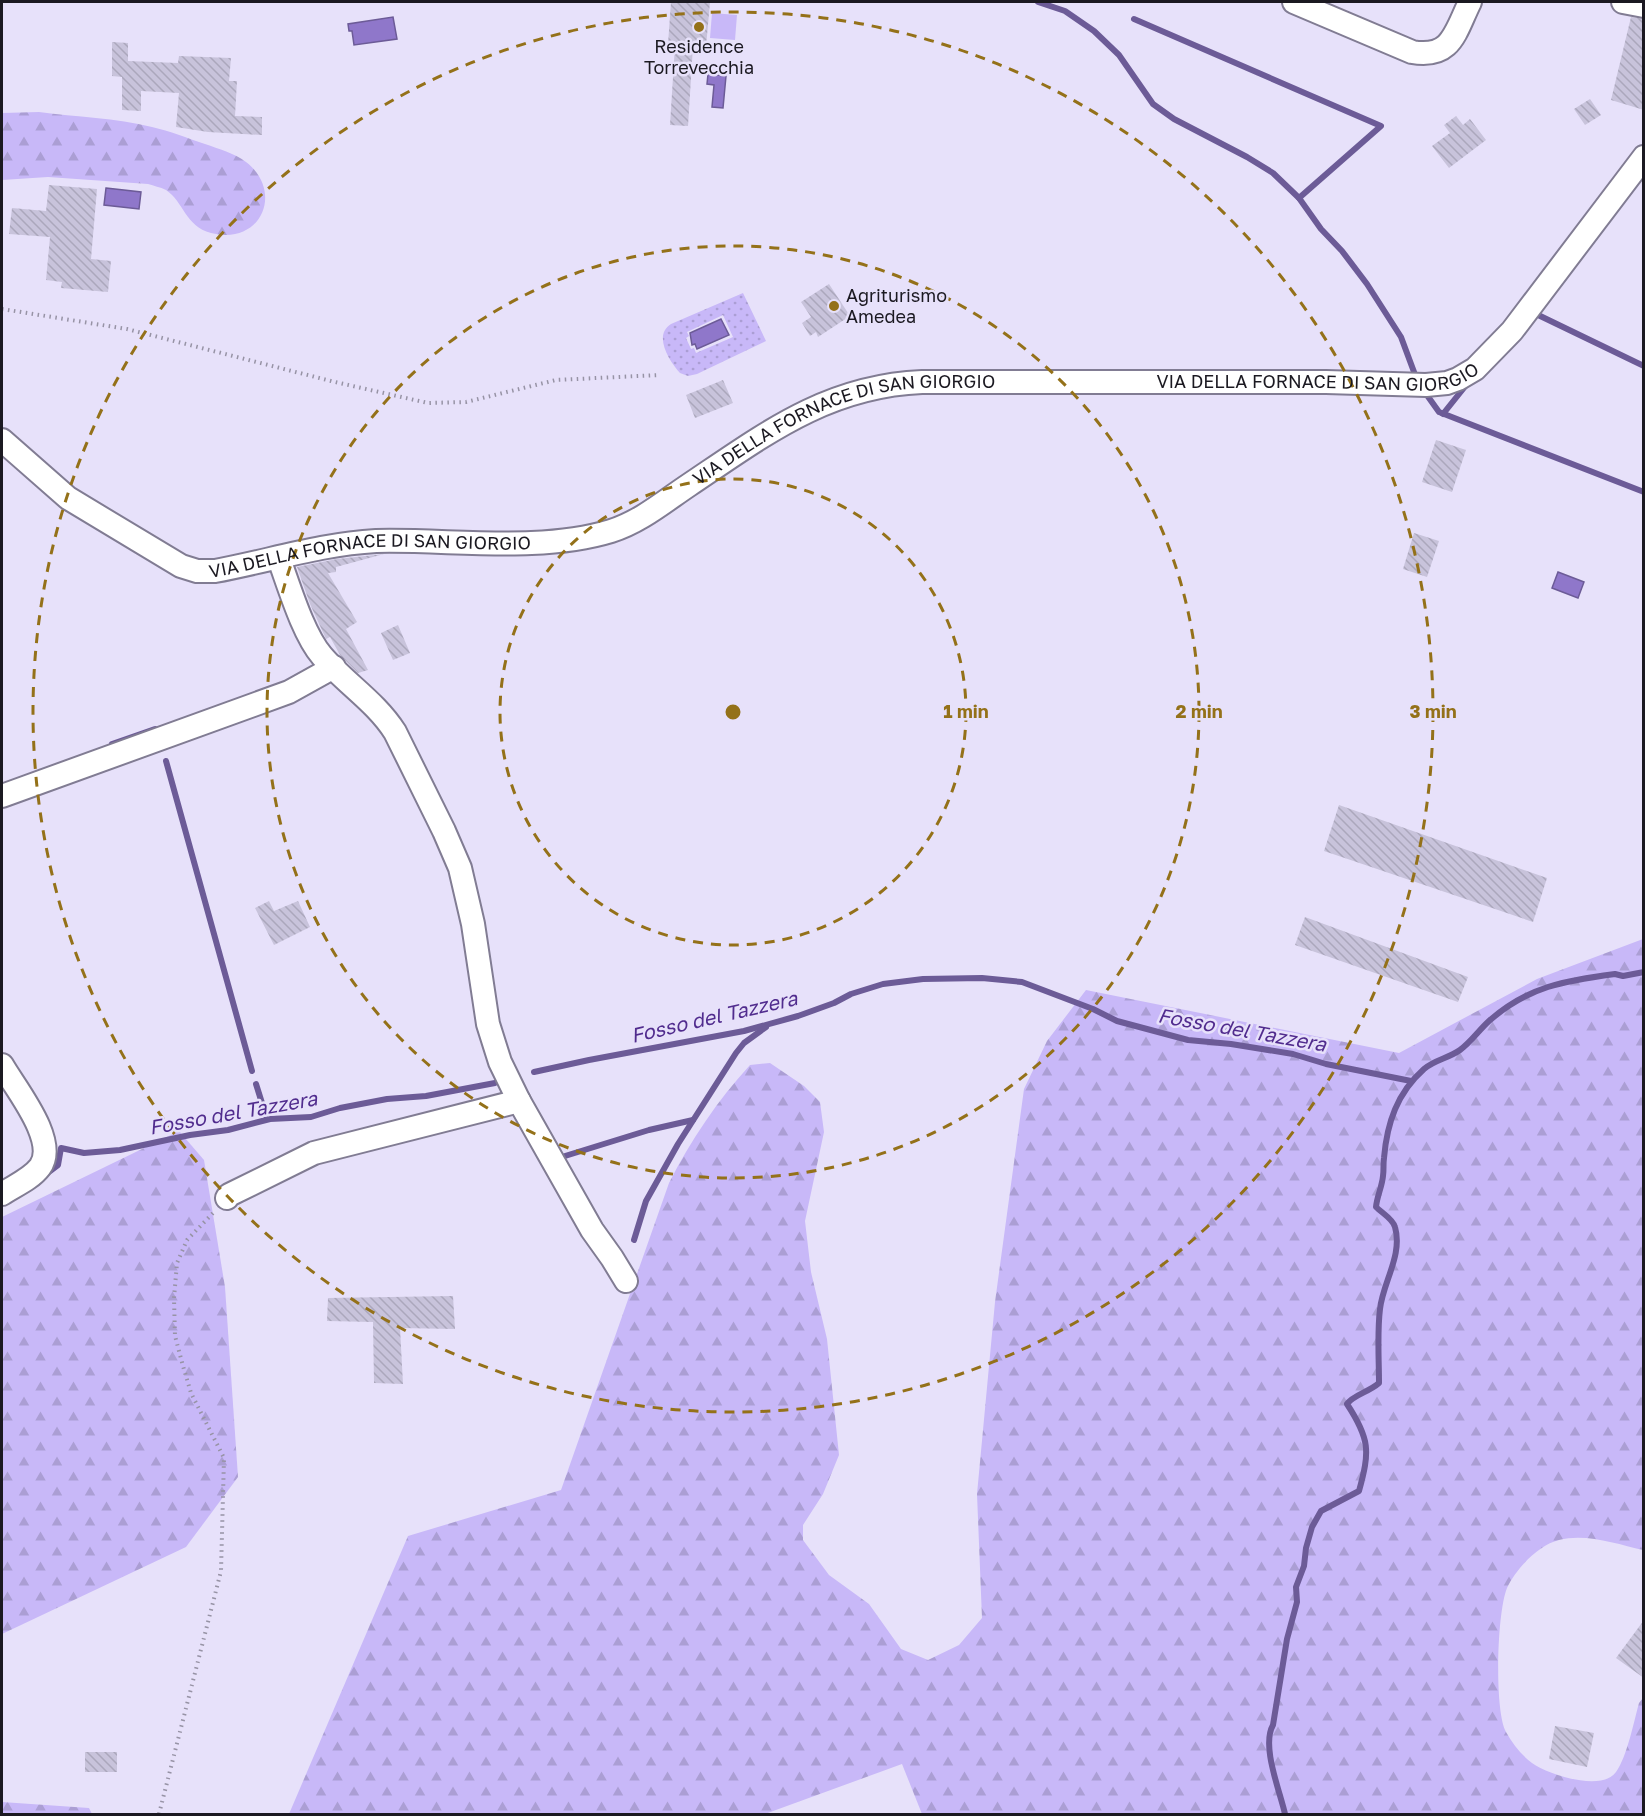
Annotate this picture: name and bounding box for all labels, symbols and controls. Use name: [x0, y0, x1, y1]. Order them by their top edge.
marker: Residence Torrevecchia: [692, 20, 706, 34]
place label: Residence Torrevecchia: [644, 35, 754, 78]
place label: Agriturismo Amedea: [846, 284, 947, 327]
marker: Agriturismo Amedea: [827, 299, 841, 313]
street label: VIA DELLA FORNACE DI SAN GIORGIO: [1156, 357, 1482, 395]
street label: VIA DELLA FORNACE DI SAN GIORGIO: [688, 370, 995, 489]
street label: VIA DELLA FORNACE DI SAN GIORGIO: [207, 529, 531, 582]
text: 1 min: [943, 700, 989, 722]
text: 2 min: [1175, 700, 1223, 722]
text: 3 min: [1409, 700, 1457, 722]
centre of rings: [723, 702, 743, 722]
water label: Fosso del Tazzera: [628, 985, 800, 1047]
water label: Fosso del Tazzera: [1156, 1002, 1329, 1056]
water label: Fosso del Tazzera: [147, 1085, 319, 1139]

